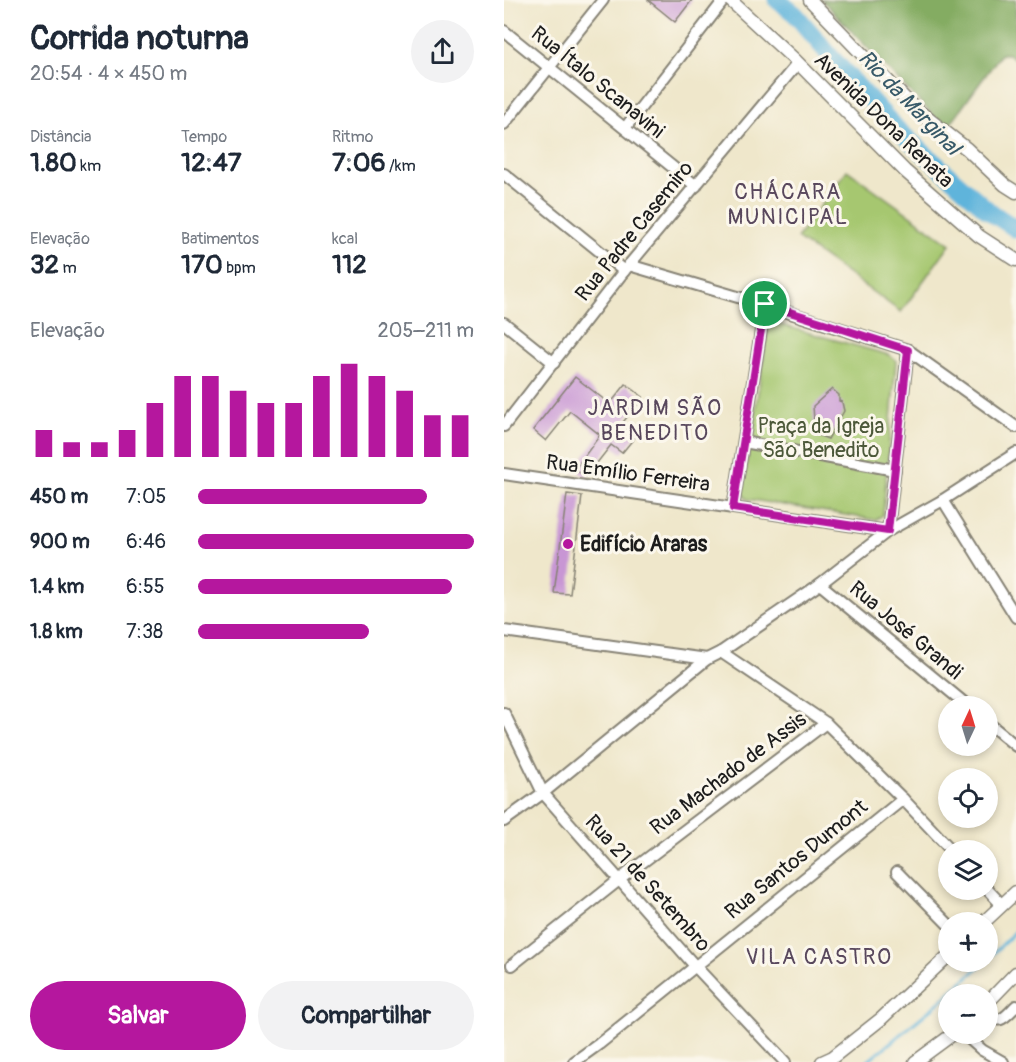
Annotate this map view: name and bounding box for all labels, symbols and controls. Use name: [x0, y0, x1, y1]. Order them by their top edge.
text: Corrida noturna: [30, 18, 249, 59]
button: share: [411, 20, 474, 83]
street label: Rua Ítalo Scanavini: [525, 20, 670, 145]
water label: Rio da Marginal: [852, 44, 968, 163]
street label: Avenida Dona Renata: [808, 47, 959, 194]
text: 20:54 · 4 × 450 m: [30, 61, 187, 86]
text: Distância: [30, 127, 91, 147]
text: Tempo: [181, 127, 227, 147]
text: Ritmo: [332, 127, 373, 147]
text: 1.80: [30, 147, 77, 179]
text: 12:47: [181, 147, 241, 179]
text: 7:06: [332, 147, 386, 179]
text: km: [77, 156, 101, 176]
text: /km: [386, 156, 416, 176]
street label: Rua Padre Casemiro: [570, 156, 699, 307]
district label: CHÁCARA MUNICIPAL: [727, 178, 849, 231]
text: Elevação: [30, 229, 90, 249]
text: Batimentos: [181, 229, 259, 249]
text: kcal: [332, 229, 358, 249]
text: 32: [30, 249, 59, 281]
text: 170: [181, 249, 223, 281]
text: 112: [332, 249, 367, 281]
text: m: [59, 258, 77, 278]
text: bpm: [223, 258, 256, 278]
pin: [739, 278, 790, 329]
icon: arrive: [748, 287, 781, 320]
text: Elevação: [30, 318, 105, 343]
text: 205–211 m: [378, 318, 474, 343]
district label: JARDIM SÃO BENEDITO: [588, 394, 722, 447]
park label: Praça da Igreja São Benedito: [758, 413, 884, 464]
street label: Rua Emílio Ferreira: [544, 449, 712, 498]
text: 450 m: [30, 484, 88, 509]
text: 7:05: [126, 484, 166, 509]
text: 900 m: [30, 529, 90, 554]
text: 6:46: [126, 529, 166, 554]
place label: Edifício Araras: [580, 531, 708, 558]
marker: Edifício Araras: [561, 537, 575, 551]
text: 1.4 km: [30, 574, 84, 599]
text: 6:55: [126, 574, 165, 599]
street label: Rua José Grandi: [843, 575, 968, 686]
text: 1.8 km: [30, 619, 83, 644]
text: 7:38: [126, 619, 163, 644]
north arrow: [938, 696, 998, 756]
map controls: [938, 696, 998, 1044]
street label: Rua Machado de Assis: [645, 705, 812, 841]
button: locate: [938, 768, 998, 828]
street label: Rua Santos Dumont: [719, 793, 874, 925]
street label: Rua 21 de Setembro: [579, 809, 716, 958]
button: layers: [938, 840, 998, 900]
button: +: [938, 912, 998, 972]
district label: VILA CASTRO: [746, 943, 892, 971]
button: Salvar: [30, 981, 246, 1050]
button: Compartilhar: [258, 981, 474, 1050]
button: −: [938, 984, 998, 1044]

